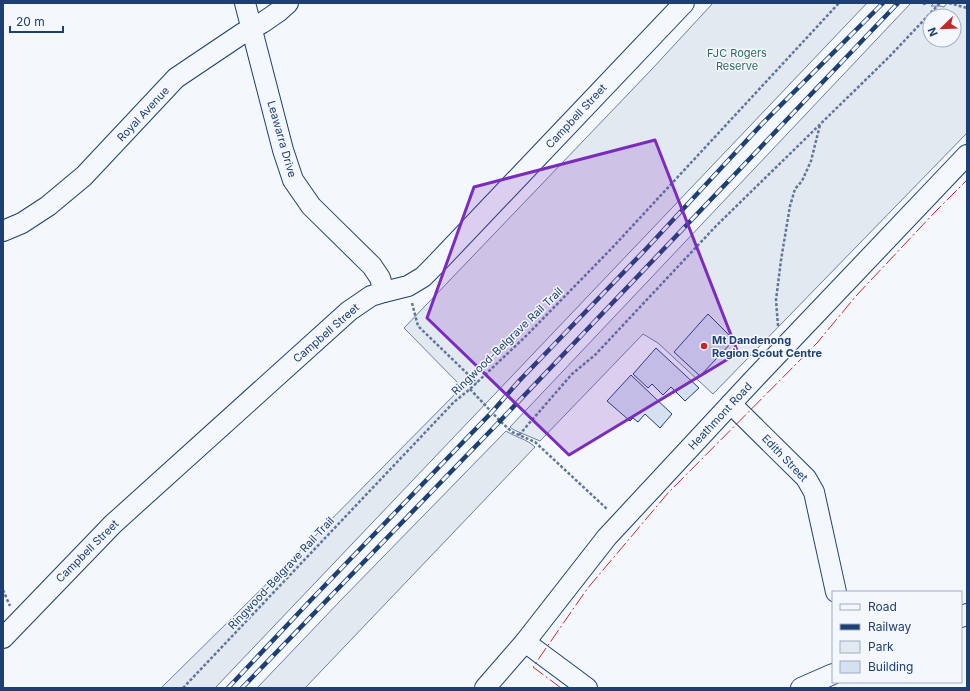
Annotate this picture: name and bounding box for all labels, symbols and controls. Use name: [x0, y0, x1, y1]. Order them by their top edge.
scale bar: [10, 8, 63, 34]
north arrow: [922, 8, 962, 48]
text: 20 m: [16, 14, 45, 29]
text: N: [925, 25, 941, 39]
park label: FJC Rogers Reserve: [707, 46, 767, 73]
street label: Campbell Street: [543, 81, 610, 151]
street label: Royal Avenue: [114, 84, 172, 144]
street label: Leawarra Drive: [264, 99, 300, 179]
street label: Ringwood-Belgrave Rail Trail: [448, 284, 566, 398]
street label: Campbell Street: [290, 300, 362, 366]
place label: Mt Dandenong Region Scout Centre: [712, 333, 822, 360]
marker: Mt Dandenong Region Scout Centre: [699, 341, 709, 351]
street label: Heathmont Road: [685, 379, 755, 453]
street label: Edith Street: [759, 431, 811, 485]
street label: Ringwood-Belgrave Rail Trail: [225, 514, 337, 632]
street label: Campbell Street: [53, 516, 122, 585]
legend: [832, 591, 962, 683]
text: Road: [868, 599, 897, 614]
text: Railway: [868, 619, 912, 634]
text: Park: [868, 639, 894, 654]
text: Building: [868, 659, 913, 674]

